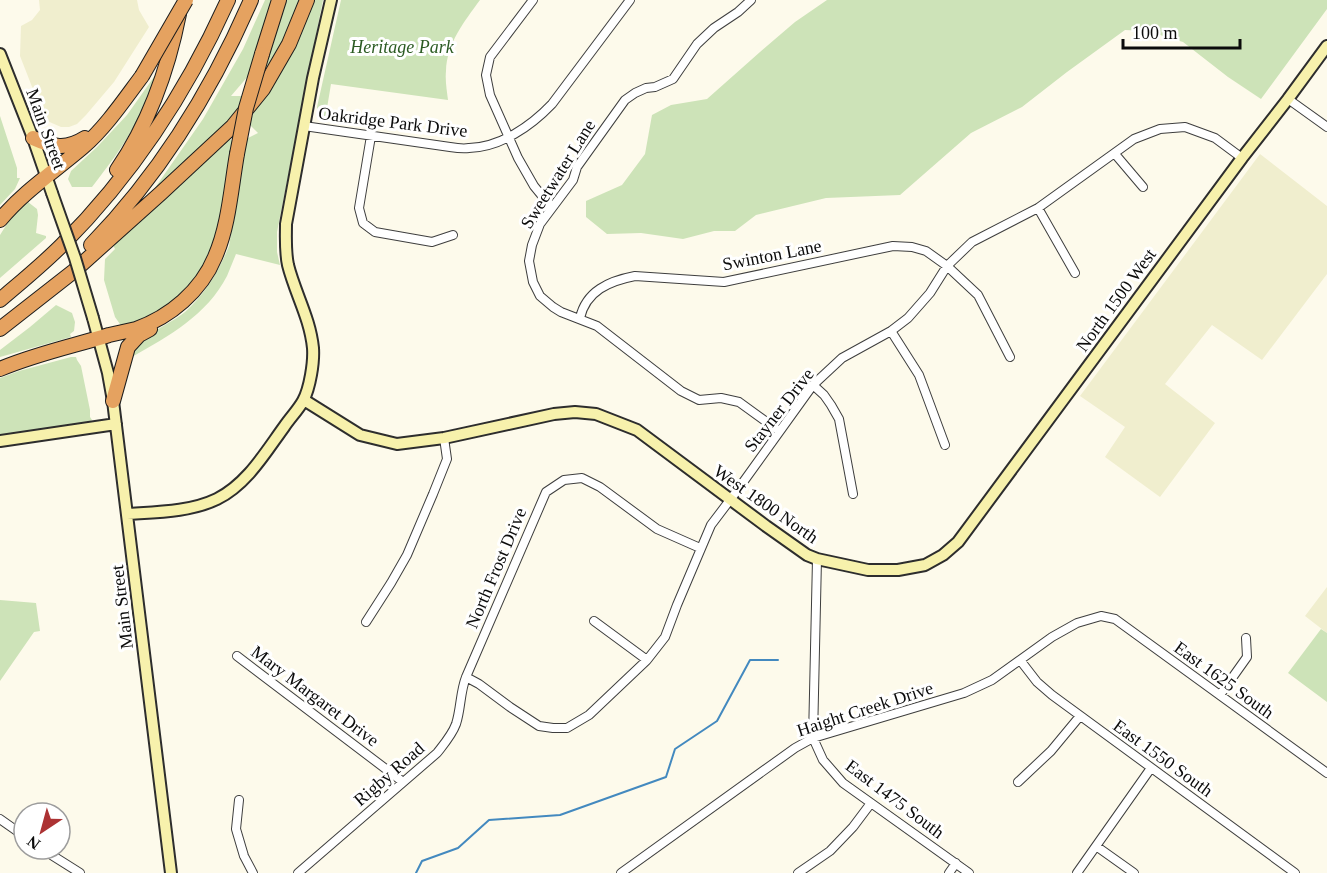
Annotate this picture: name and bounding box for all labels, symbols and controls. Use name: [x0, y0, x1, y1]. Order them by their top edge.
scale bar: [1123, 12, 1240, 50]
text: 100 m: [1132, 23, 1178, 43]
park label: Heritage Park: [349, 37, 455, 57]
street label: Main Street: [22, 86, 70, 172]
street label: Oakridge Park Drive: [317, 103, 469, 141]
street label: Sweetwater Lane: [517, 116, 599, 232]
street label: Swinton Lane: [721, 236, 823, 274]
street label: North 1500 West: [1072, 245, 1160, 355]
street label: Stayner Drive: [740, 364, 818, 456]
street label: West 1800 North: [710, 461, 822, 547]
street label: North Frost Drive: [462, 505, 530, 631]
street label: Main Street: [107, 564, 137, 650]
street label: East 1625 South: [1170, 637, 1278, 723]
street label: Mary Margaret Drive: [247, 641, 383, 751]
street label: Haight Creek Drive: [794, 678, 936, 740]
street label: East 1550 South: [1109, 715, 1217, 801]
street label: Rigby Road: [350, 738, 428, 810]
street label: East 1475 South: [842, 756, 948, 842]
north arrow: [12, 801, 72, 861]
text: N: [23, 832, 43, 853]

